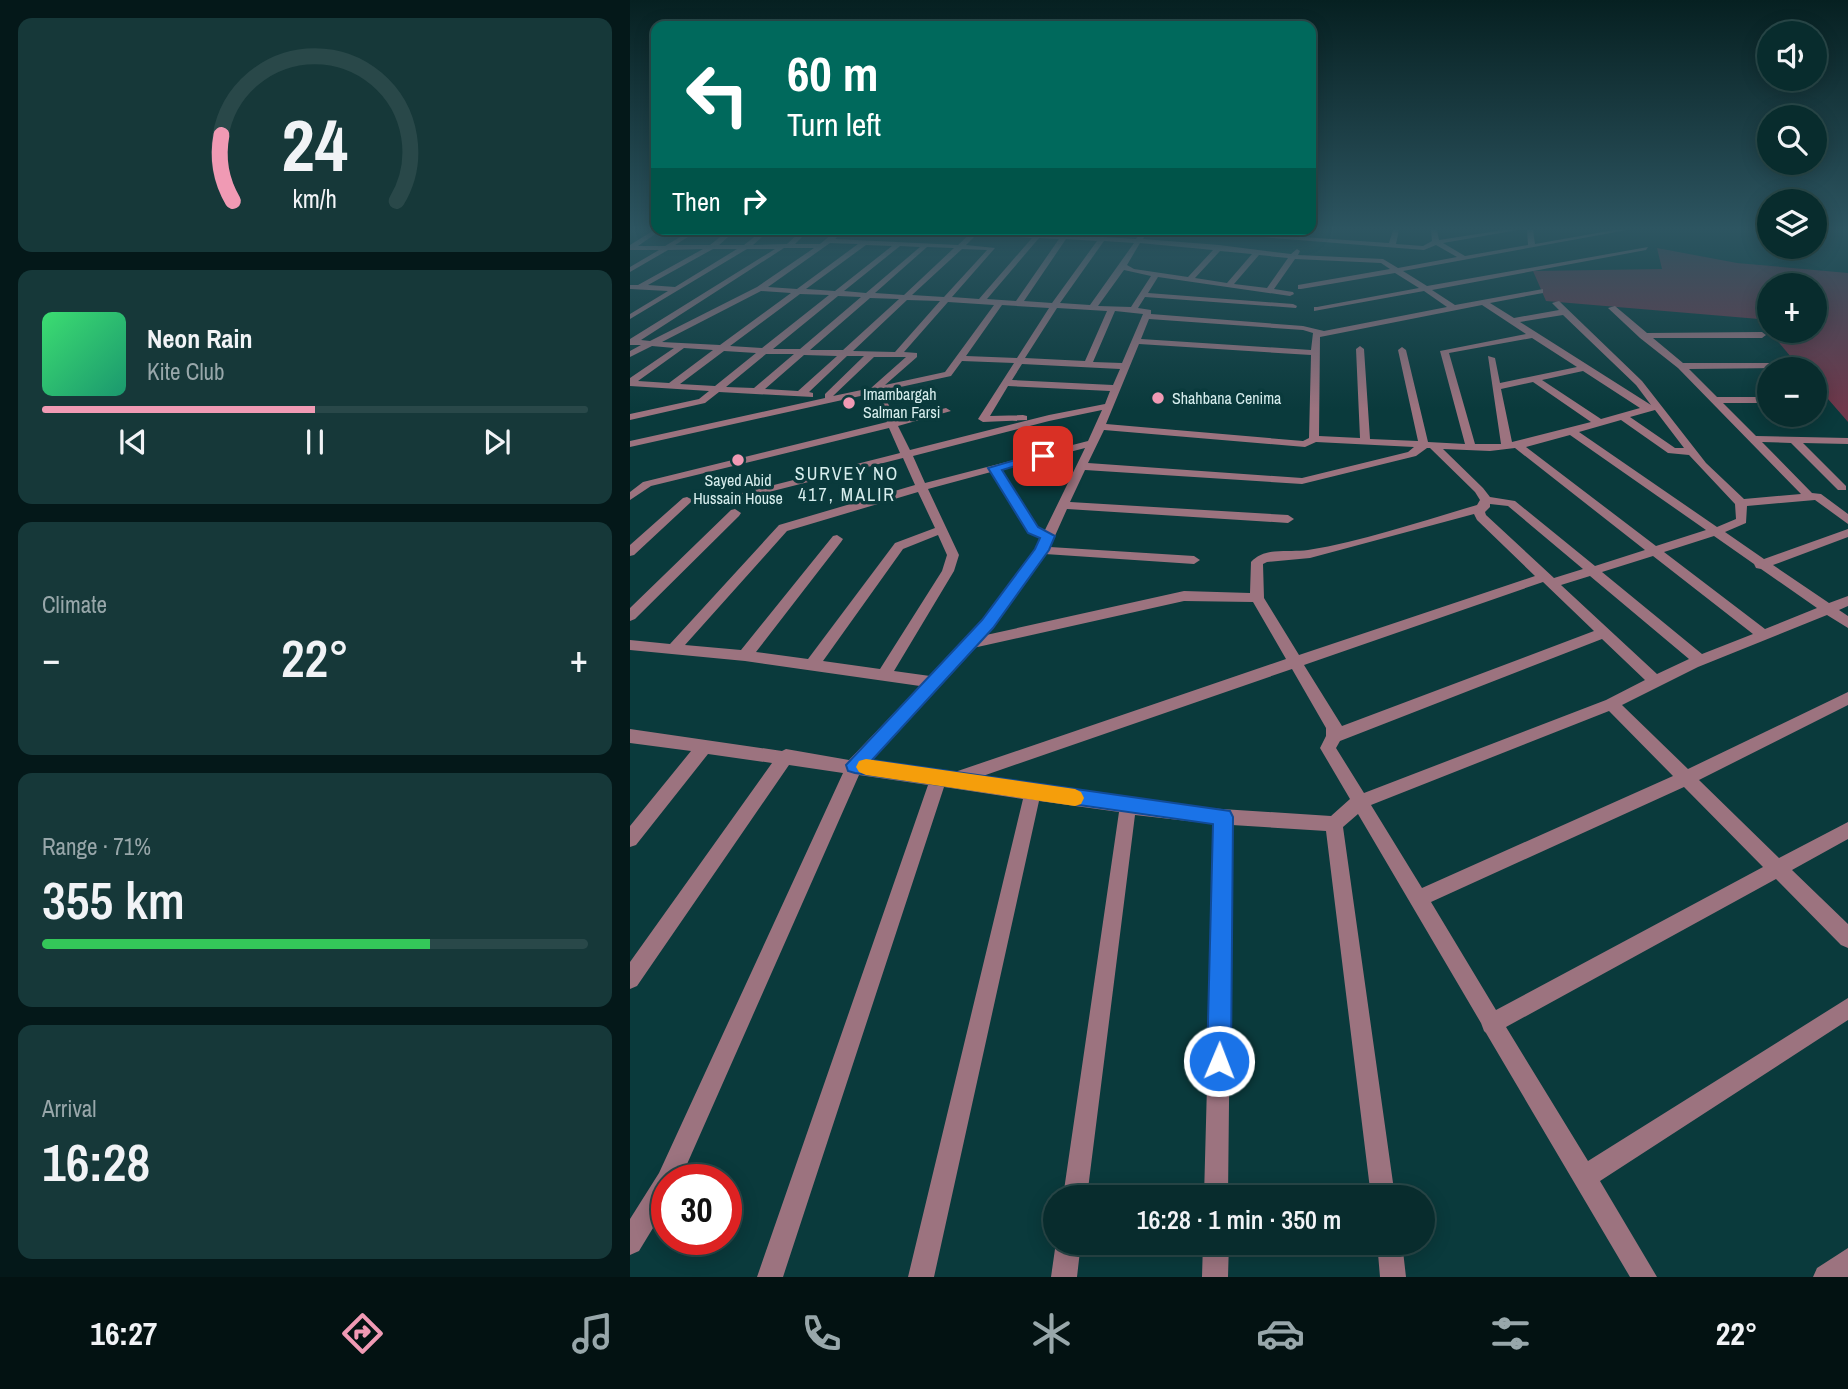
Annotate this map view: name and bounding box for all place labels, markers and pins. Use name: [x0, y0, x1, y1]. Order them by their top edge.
place label: Imambargah Salman Farsi: [863, 383, 940, 423]
place label: Shahbana Cenima: [1172, 387, 1282, 409]
marker: Shahbana Cenima: [1150, 390, 1166, 406]
marker: Imambargah Salman Farsi: [841, 395, 857, 411]
pin: [1013, 426, 1073, 486]
marker: Sayed Abid Hussain House: [730, 452, 746, 468]
place label: Sayed Abid Hussain House: [693, 469, 783, 509]

